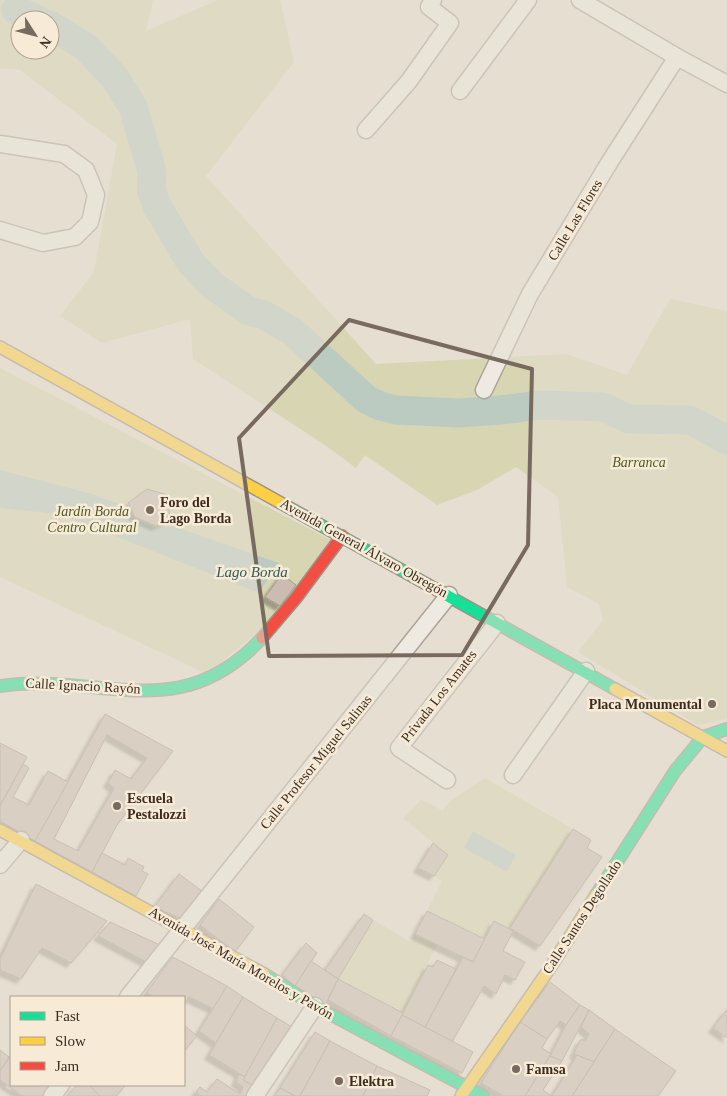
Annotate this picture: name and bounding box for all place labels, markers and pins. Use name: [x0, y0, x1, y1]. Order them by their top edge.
place label: Foro del Lago Borda: [160, 495, 231, 526]
marker: Foro del Lago Borda: [144, 504, 156, 516]
place label: Placa Monumental: [589, 697, 702, 712]
marker: Placa Monumental: [706, 698, 718, 710]
place label: Escuela Pestalozzi: [127, 791, 186, 822]
marker: Escuela Pestalozzi: [111, 800, 123, 812]
place label: Famsa: [526, 1062, 566, 1077]
marker: Famsa: [510, 1063, 522, 1075]
place label: Elektra: [349, 1074, 394, 1089]
marker: Elektra: [333, 1075, 345, 1087]

